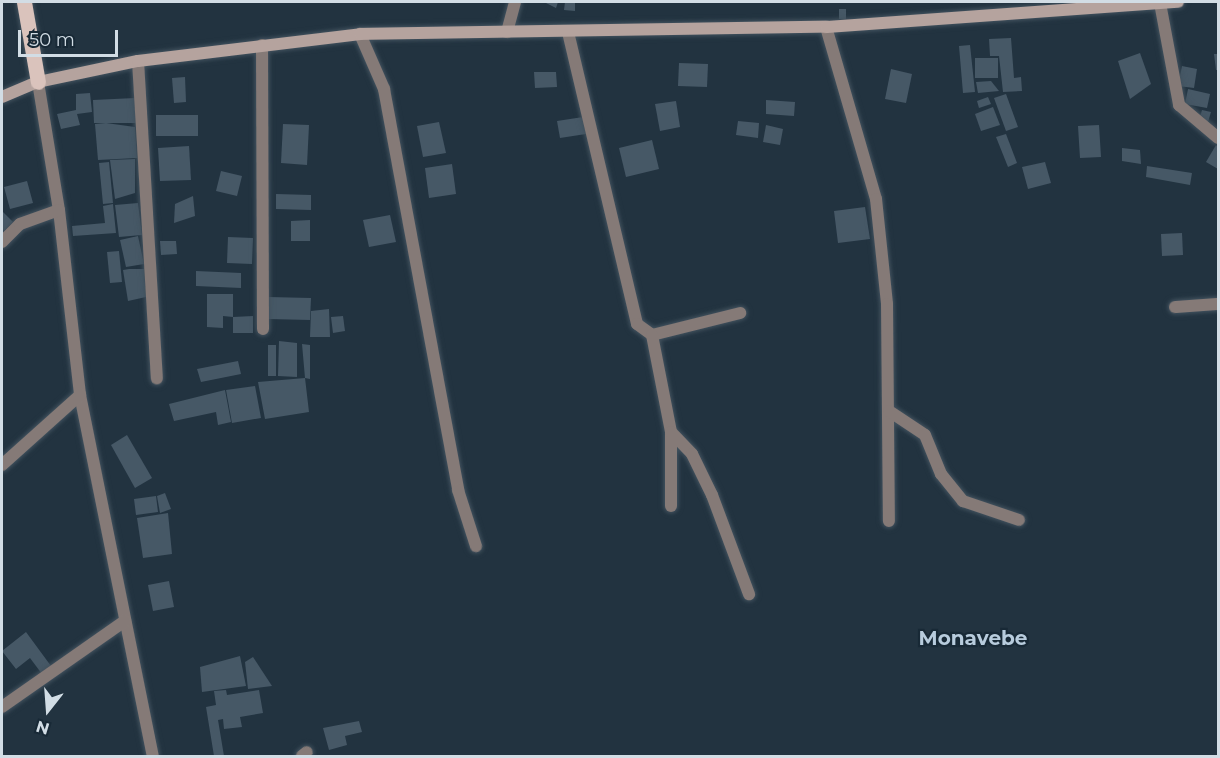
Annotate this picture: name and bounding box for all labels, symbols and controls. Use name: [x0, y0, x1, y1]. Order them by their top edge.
scale bar: [21, 18, 122, 56]
text: 50 m: [29, 29, 75, 51]
district label: Monavebe: [919, 626, 1027, 650]
north arrow: [18, 680, 78, 740]
text: N: [34, 717, 52, 739]

